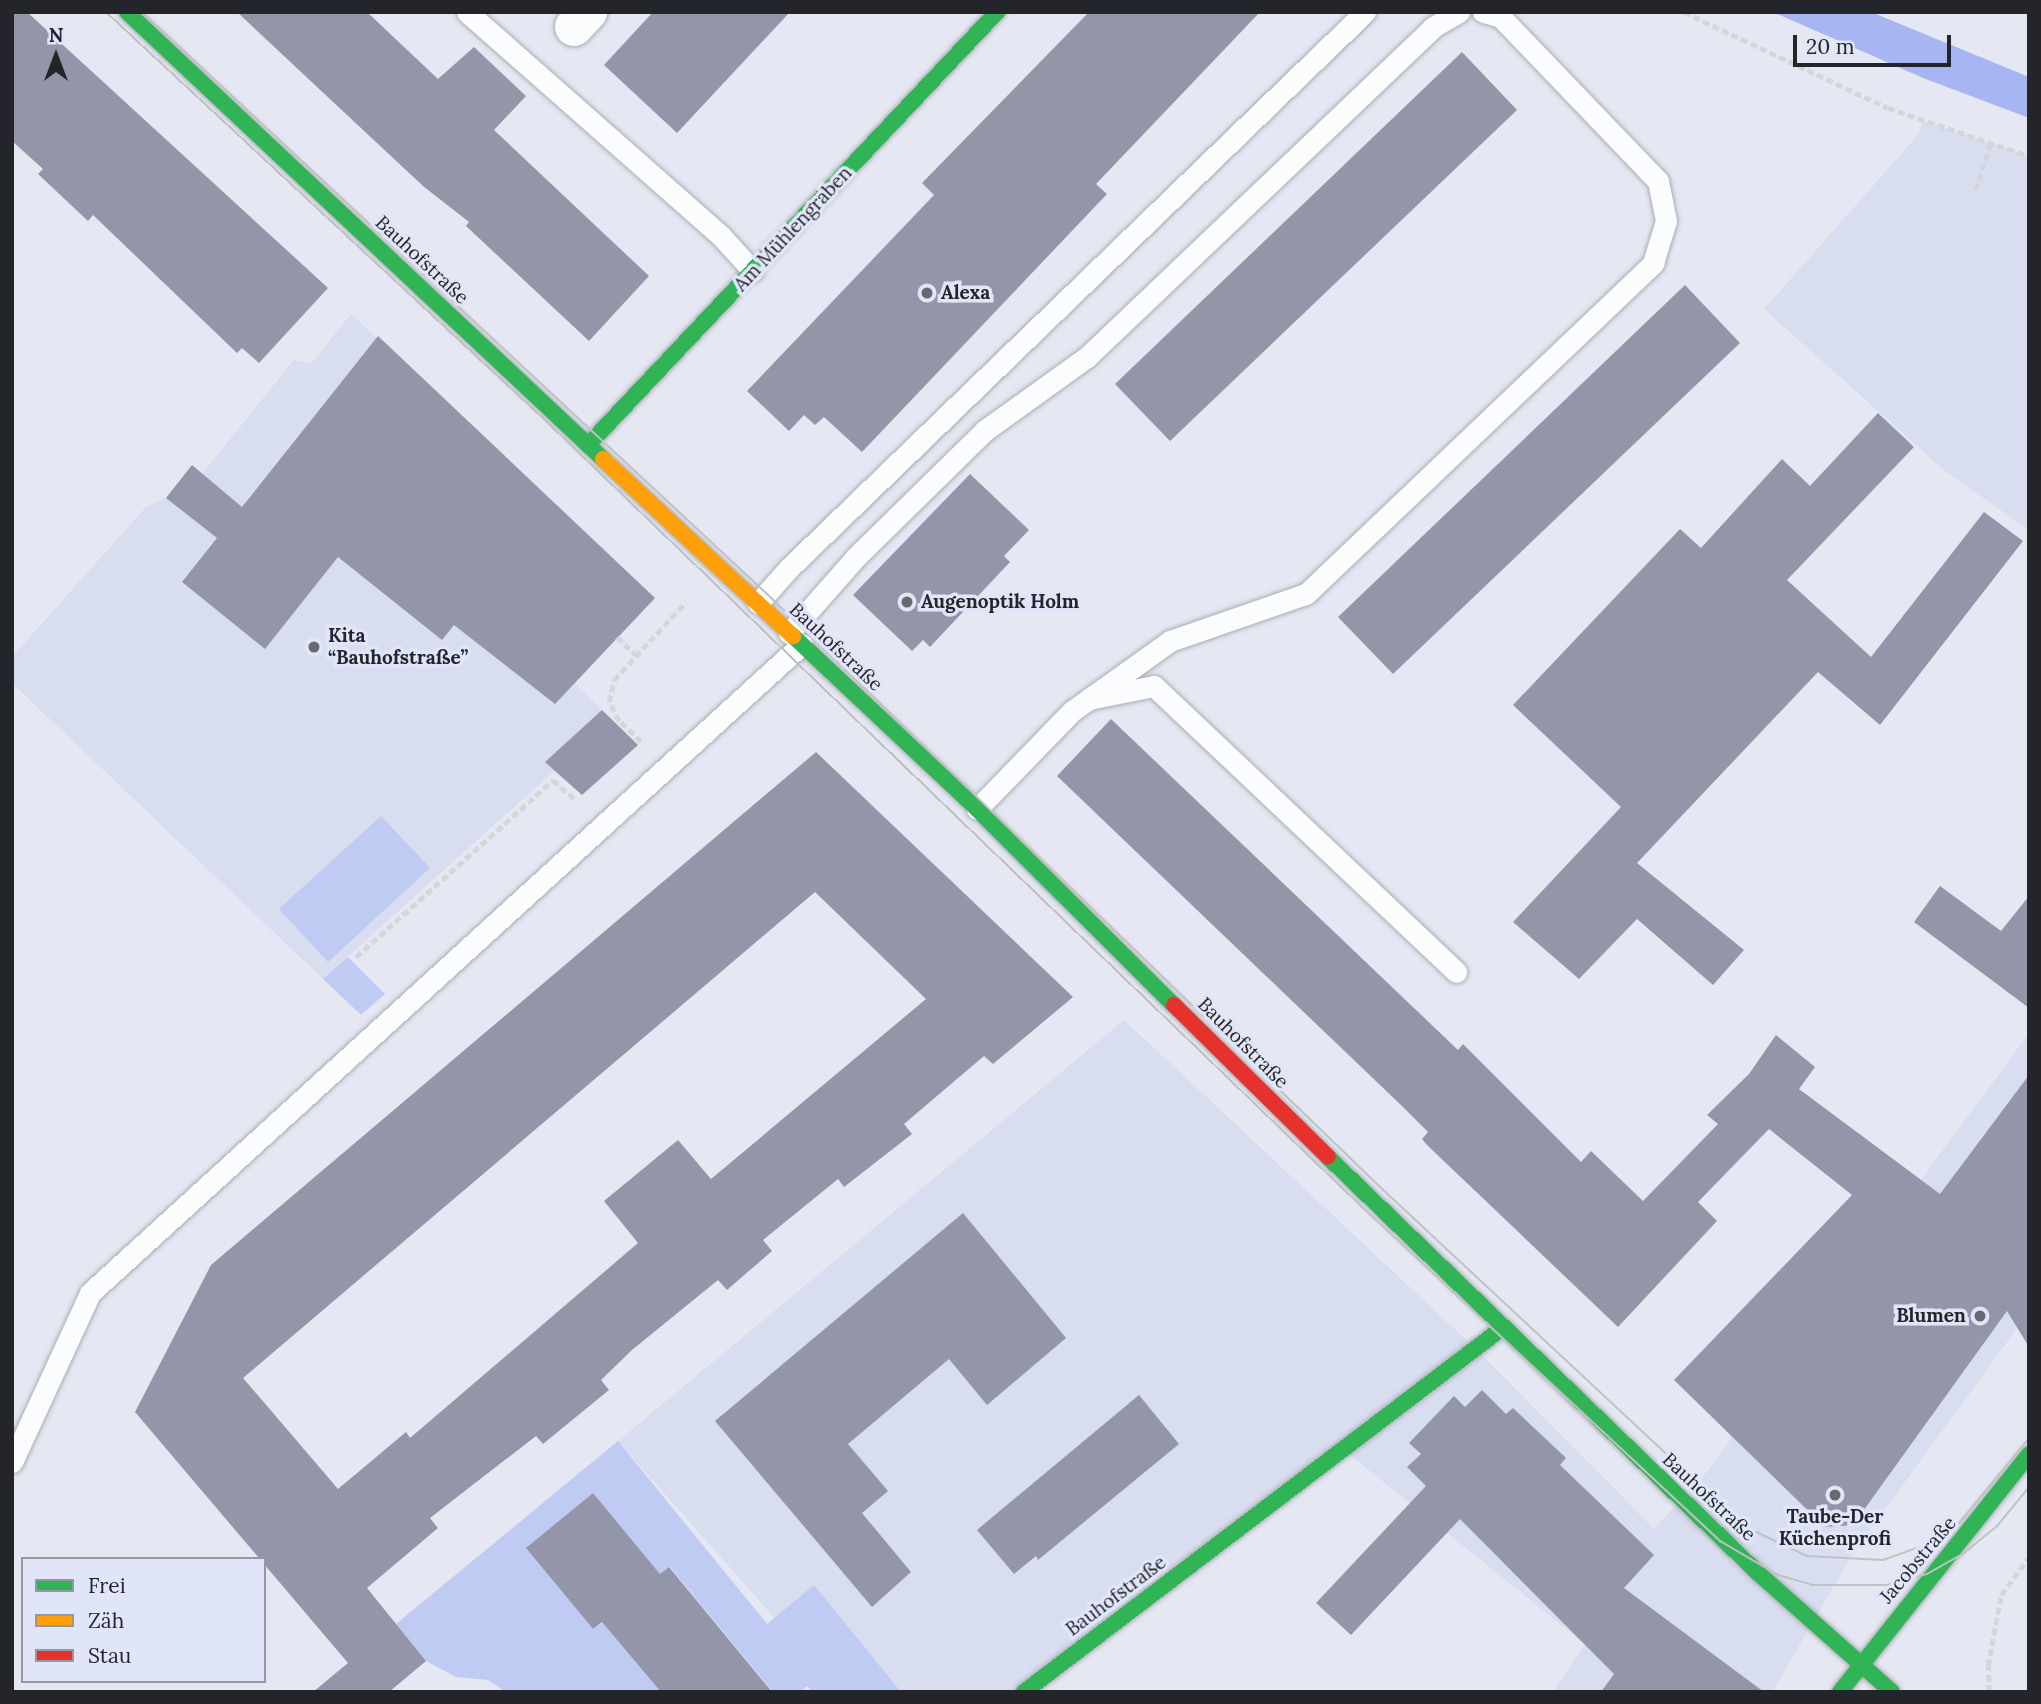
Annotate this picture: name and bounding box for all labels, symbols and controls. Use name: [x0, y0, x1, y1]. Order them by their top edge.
north arrow: [21, 21, 91, 91]
scale bar: [1796, 21, 1954, 65]
text: N: [49, 23, 63, 47]
text: 20 m: [1806, 33, 1855, 60]
street label: Am Mühlengraben: [729, 162, 857, 296]
street label: Bauhofstraße: [371, 211, 473, 309]
place label: Alexa: [941, 282, 990, 304]
marker: Alexa: [919, 285, 935, 301]
place label: Augenoptik Holm: [921, 591, 1079, 613]
marker: Augenoptik Holm: [899, 594, 915, 610]
street label: Bauhofstraße: [785, 598, 887, 696]
place label: Kita “Bauhofstraße”: [328, 625, 468, 669]
marker: Kita “Bauhofstraße”: [306, 639, 322, 655]
street label: Bauhofstraße: [1193, 993, 1293, 1093]
place label: Blumen: [1896, 1305, 1966, 1327]
marker: Blumen: [1972, 1308, 1988, 1324]
street label: Bauhofstraße: [1658, 1448, 1760, 1546]
marker: Taube-Der Küchenprofi: [1827, 1487, 1843, 1503]
place label: Taube-Der Küchenprofi: [1779, 1506, 1891, 1550]
street label: Jacobstraße: [1875, 1512, 1961, 1608]
street label: Bauhofstraße: [1062, 1551, 1170, 1641]
legend: [21, 1557, 266, 1683]
text: Frei: [88, 1572, 126, 1599]
text: Zäh: [88, 1607, 124, 1634]
text: Stau: [88, 1642, 131, 1669]

